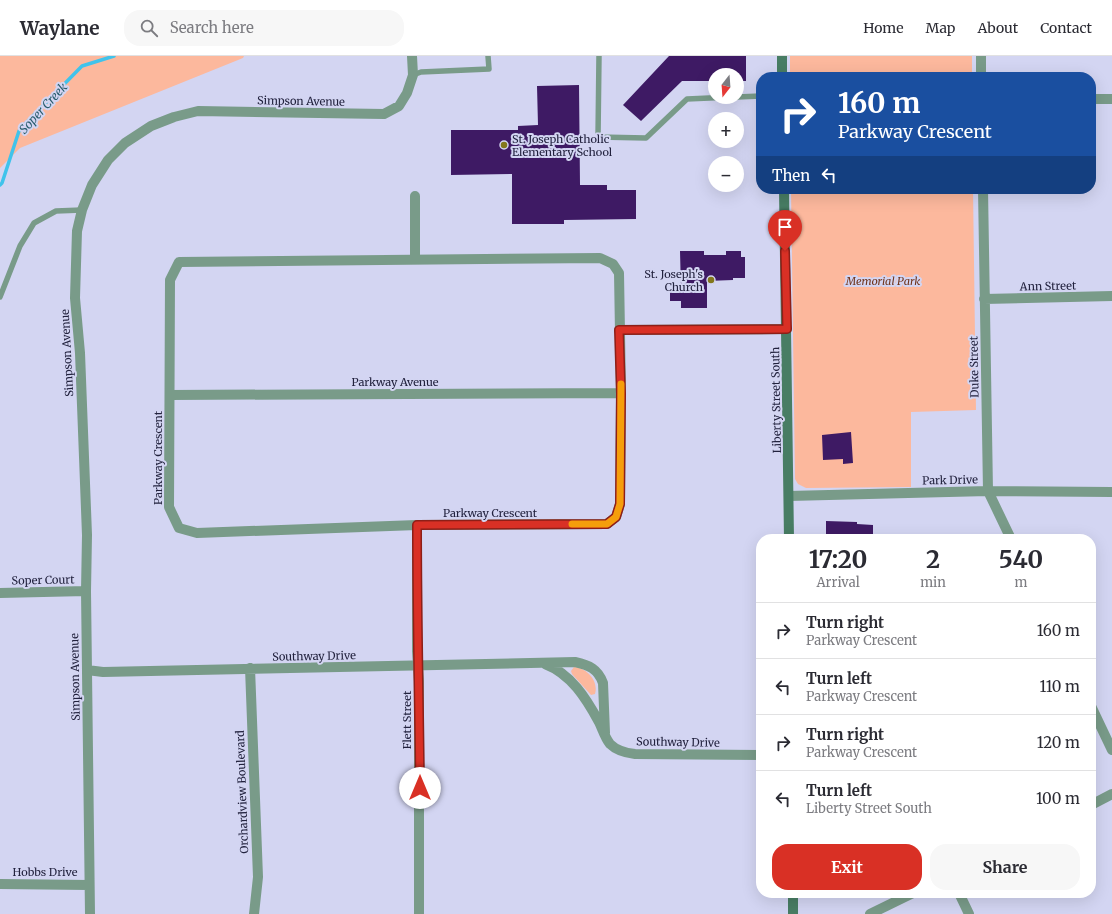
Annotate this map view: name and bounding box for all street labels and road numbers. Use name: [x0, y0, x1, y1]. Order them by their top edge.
street label: Simpson Avenue: [257, 93, 345, 109]
street label: Ann Street: [1019, 278, 1077, 294]
street label: Simpson Avenue: [58, 309, 76, 397]
street label: Duke Street: [966, 335, 982, 398]
street label: Liberty Street South: [768, 346, 784, 453]
street label: Parkway Avenue: [351, 375, 439, 389]
street label: Parkway Crescent: [151, 410, 165, 505]
street label: Park Drive: [922, 473, 978, 487]
street label: Parkway Crescent: [443, 506, 538, 520]
street label: Soper Court: [11, 572, 75, 588]
street label: Simpson Avenue: [67, 633, 83, 721]
street label: Southway Drive: [272, 648, 356, 664]
street label: Flett Street: [400, 690, 414, 749]
street label: Orchardview Boulevard: [233, 730, 251, 854]
street label: Southway Drive: [636, 734, 720, 750]
street label: Hobbs Drive: [13, 865, 78, 879]

